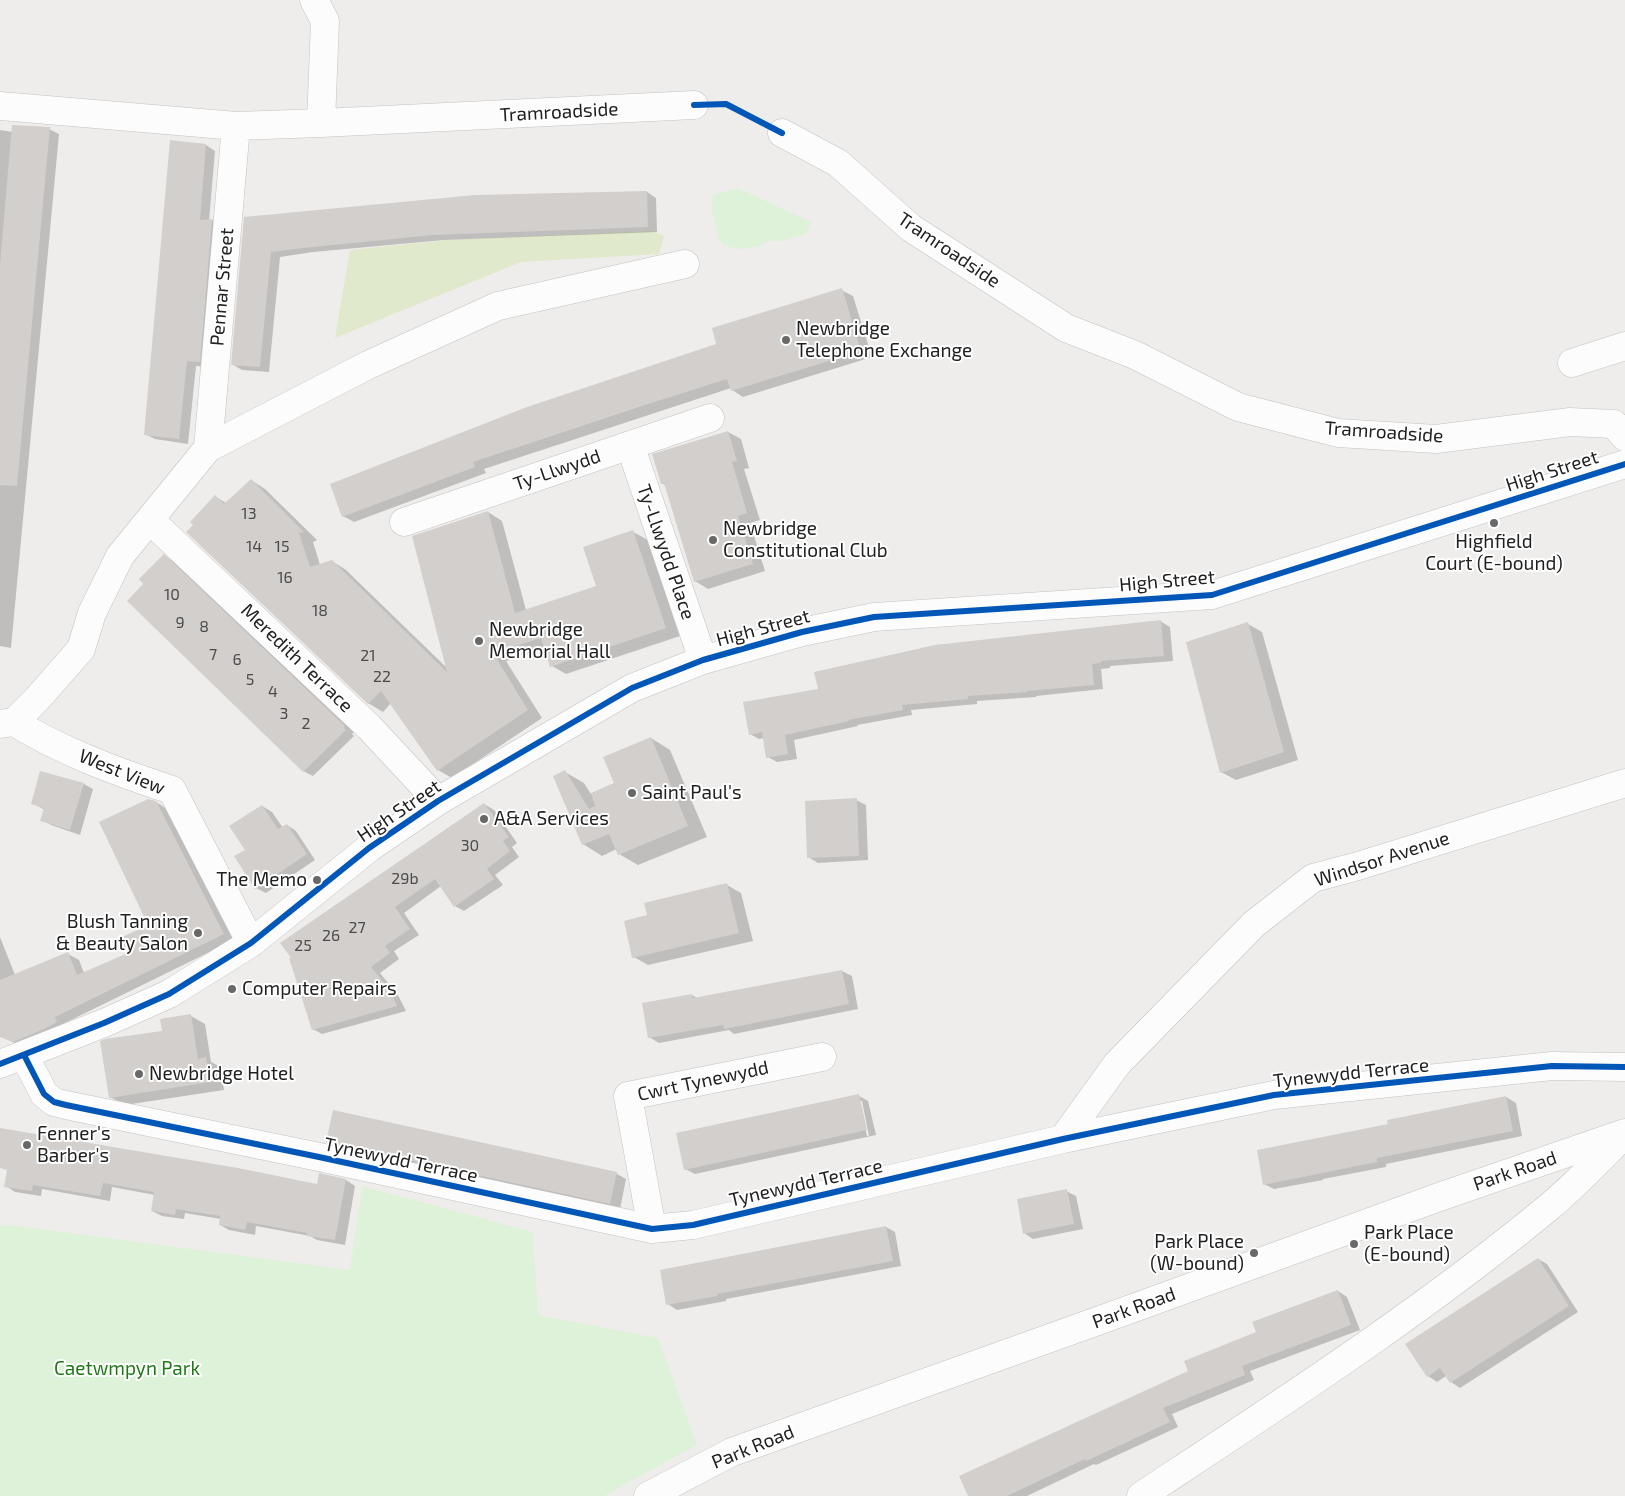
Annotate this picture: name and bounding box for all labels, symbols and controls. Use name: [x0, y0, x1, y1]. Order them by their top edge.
street label: Tramroadside: [499, 98, 619, 126]
street label: Tramroadside: [893, 207, 1005, 293]
street label: Pennar Street: [205, 227, 239, 347]
place label: Newbridge Telephone Exchange: [796, 318, 972, 362]
marker: Newbridge Telephone Exchange: [780, 334, 792, 346]
street label: Tramroadside: [1324, 416, 1444, 448]
street label: Ty-Llwydd: [510, 444, 604, 496]
street label: High Street: [1503, 445, 1601, 497]
street label: Ty-Llwydd Place: [632, 481, 700, 623]
house number: 13: [241, 504, 257, 524]
marker: Highfield Court (E-bound): [1488, 517, 1500, 529]
place label: Newbridge Constitutional Club: [723, 518, 888, 562]
place label: Highfield Court (E-bound): [1425, 531, 1563, 575]
marker: Newbridge Constitutional Club: [707, 534, 719, 546]
house number: 14: [246, 537, 262, 557]
house number: 15: [275, 537, 289, 557]
street label: High Street: [1118, 565, 1216, 597]
house number: 16: [277, 568, 293, 588]
house number: 10: [164, 585, 180, 605]
street label: Meredith Terrace: [236, 599, 358, 717]
house number: 18: [312, 601, 328, 621]
street label: High Street: [714, 605, 812, 651]
house number: 9: [175, 613, 185, 633]
house number: 8: [199, 617, 209, 637]
place label: Newbridge Memorial Hall: [489, 619, 610, 663]
marker: Newbridge Memorial Hall: [473, 635, 485, 647]
house number: 7: [209, 645, 217, 665]
house number: 21: [360, 646, 376, 666]
house number: 6: [232, 650, 242, 670]
house number: 22: [373, 667, 391, 687]
house number: 5: [246, 670, 254, 690]
house number: 4: [268, 682, 278, 702]
house number: 3: [280, 704, 288, 724]
house number: 2: [302, 714, 310, 734]
street label: West View: [75, 744, 169, 800]
street label: High Street: [353, 775, 445, 847]
place label: Saint Paul's: [642, 782, 742, 804]
marker: Saint Paul's: [626, 787, 638, 799]
place label: A&A Services: [494, 808, 609, 830]
marker: A&A Services: [478, 813, 490, 825]
street label: Windsor Avenue: [1312, 826, 1452, 892]
house number: 30: [461, 836, 479, 856]
place label: The Memo: [216, 869, 307, 891]
house number: 29b: [391, 869, 419, 889]
marker: The Memo: [311, 874, 323, 886]
place label: Blush Tanning & Beauty Salon: [56, 911, 188, 955]
house number: 27: [348, 918, 366, 938]
house number: 26: [322, 926, 340, 946]
marker: Blush Tanning & Beauty Salon: [192, 927, 204, 939]
house number: 25: [294, 936, 312, 956]
place label: Computer Repairs: [242, 978, 397, 1000]
marker: Computer Repairs: [226, 983, 238, 995]
street label: Tynewydd Terrace: [1272, 1053, 1430, 1093]
street label: Cwrt Tynewydd: [635, 1056, 771, 1106]
place label: Newbridge Hotel: [149, 1063, 294, 1085]
marker: Newbridge Hotel: [133, 1068, 145, 1080]
place label: Fenner's Barber's: [37, 1123, 111, 1167]
street label: Tynewydd Terrace: [322, 1133, 480, 1187]
marker: Fenner's Barber's: [21, 1139, 33, 1151]
street label: Park Road: [1470, 1146, 1560, 1196]
street label: Tynewydd Terrace: [727, 1154, 885, 1212]
place label: Park Place (E-bound): [1364, 1222, 1454, 1266]
place label: Park Place (W-bound): [1150, 1231, 1244, 1275]
marker: Park Place (E-bound): [1348, 1238, 1360, 1250]
marker: Park Place (W-bound): [1248, 1247, 1260, 1259]
street label: Park Road: [1089, 1282, 1179, 1334]
park label: Caetwmpyn Park: [54, 1358, 200, 1380]
street label: Park Road: [708, 1420, 798, 1474]

